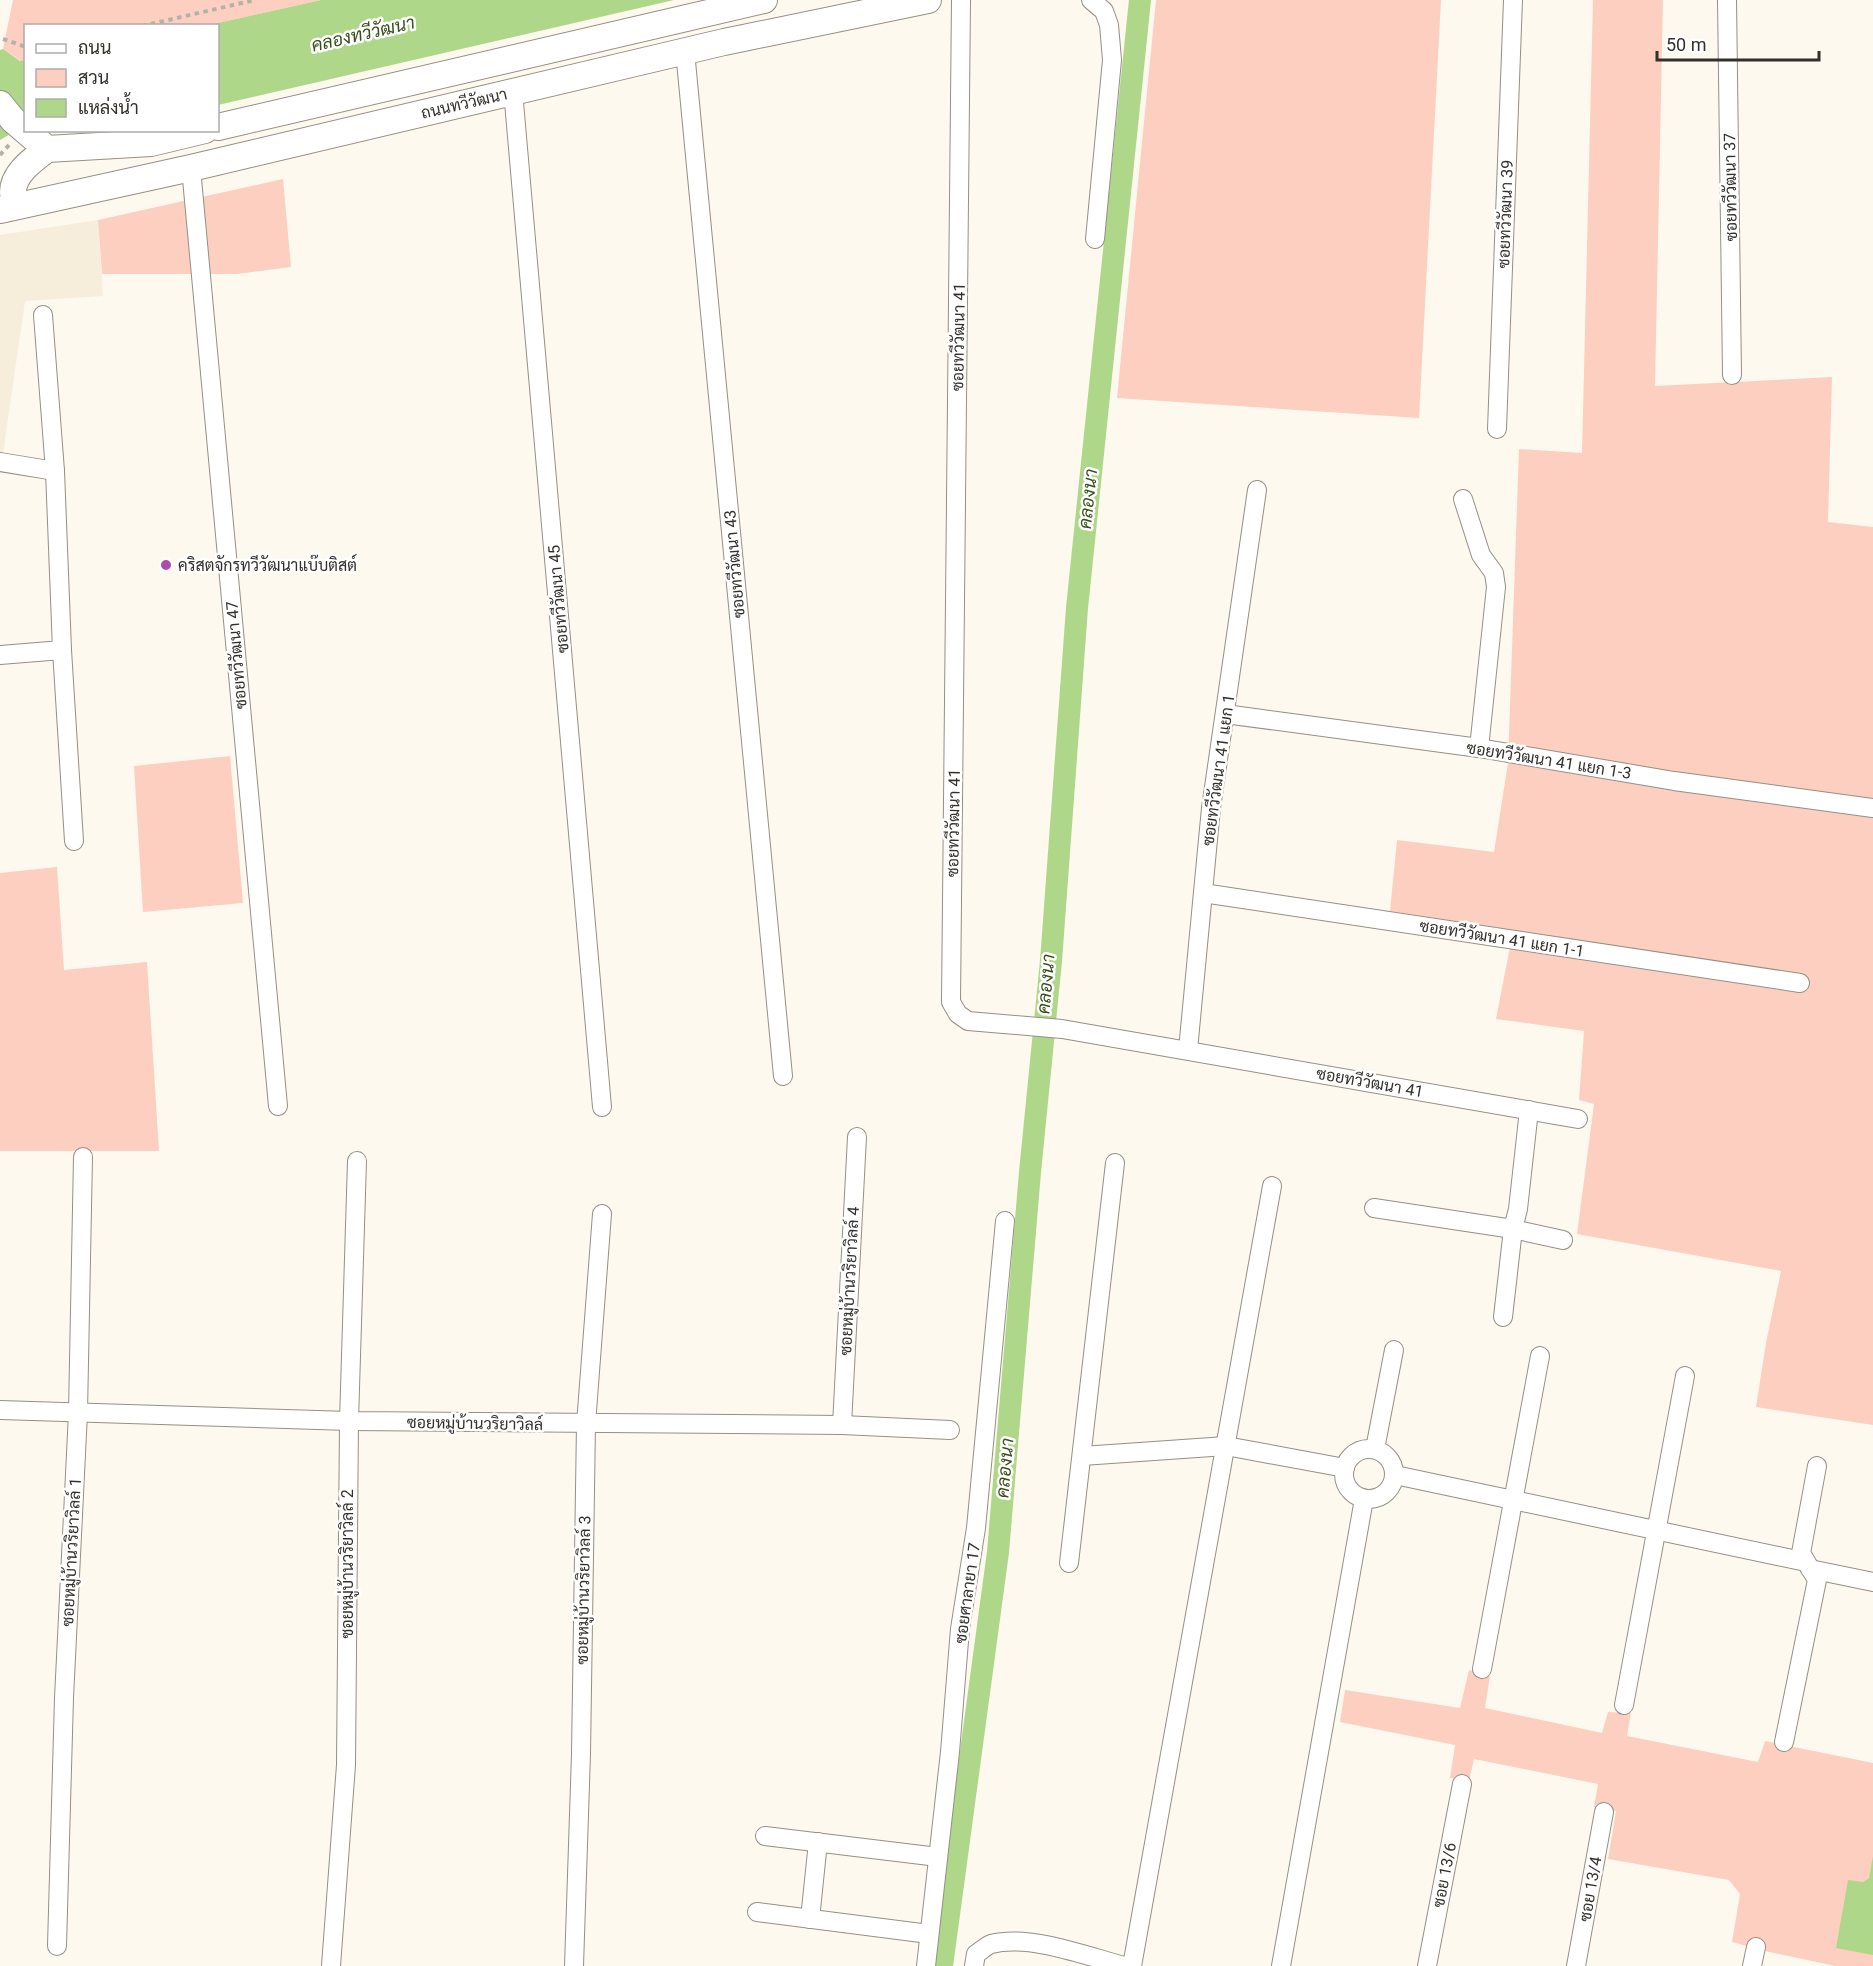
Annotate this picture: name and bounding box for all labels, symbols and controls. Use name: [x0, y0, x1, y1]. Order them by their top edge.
water label: คลองทวีวัฒนา: [309, 9, 417, 56]
legend: [24, 24, 219, 132]
scale bar: [1657, 24, 1819, 62]
text: 50 m: [1666, 34, 1706, 55]
text: ถนน: [78, 37, 111, 58]
text: สวน: [78, 67, 109, 88]
street label: ถนนทวีวัฒนา: [419, 82, 509, 123]
text: แหล่งน้ำ: [78, 92, 139, 118]
street label: ซอยทวีวัฒนา 37: [1718, 133, 1741, 241]
street label: ซอยทวีวัฒนา 39: [1492, 159, 1517, 269]
street label: ซอยทวีวัฒนา 41: [946, 283, 969, 391]
water label: คลองนา: [1074, 468, 1101, 530]
street label: ซอยทวีวัฒนา 43: [718, 509, 749, 619]
street label: ซอยทวีวัฒนา 45: [542, 544, 573, 654]
place label: คริสตจักรทวีวัฒนาแบ๊บติสต์: [178, 553, 357, 575]
marker: คริสตจักรทวีวัฒนาแบ๊บติสต์: [159, 558, 173, 572]
street label: ซอยทวีวัฒนา 47: [220, 600, 251, 710]
street label: ซอยทวีวัฒนา 41 แยก 1: [1196, 693, 1239, 847]
street label: ซอยทวีวัฒนา 41 แยก 1-3: [1465, 736, 1633, 783]
street label: ซอยทวีวัฒนา 41: [941, 769, 964, 877]
street label: ซอยทวีวัฒนา 41 แยก 1-1: [1418, 914, 1586, 961]
water label: คลองนา: [1032, 953, 1059, 1015]
street label: ซอยทวีวัฒนา 41: [1315, 1062, 1425, 1101]
street label: ซอยหมู่บ้านวริยาวิลล์ 4: [833, 1206, 865, 1356]
street label: ซอยหมู่บ้านวริยาวิลล์: [407, 1410, 543, 1436]
water label: คลองนา: [991, 1437, 1018, 1499]
street label: ซอยหมู่บ้านวริยาวิลล์ 1: [55, 1477, 87, 1627]
street label: ซอยหมู่บ้านวริยาวิลล์ 2: [335, 1489, 359, 1639]
street label: ซอยหมู่บ้านวริยาวิลล์ 3: [570, 1515, 596, 1665]
street label: ซอยศาลายา 17: [951, 1541, 984, 1645]
street label: ซอย 13/6: [1429, 1841, 1460, 1909]
street label: ซอย 13/4: [1575, 1855, 1606, 1923]

